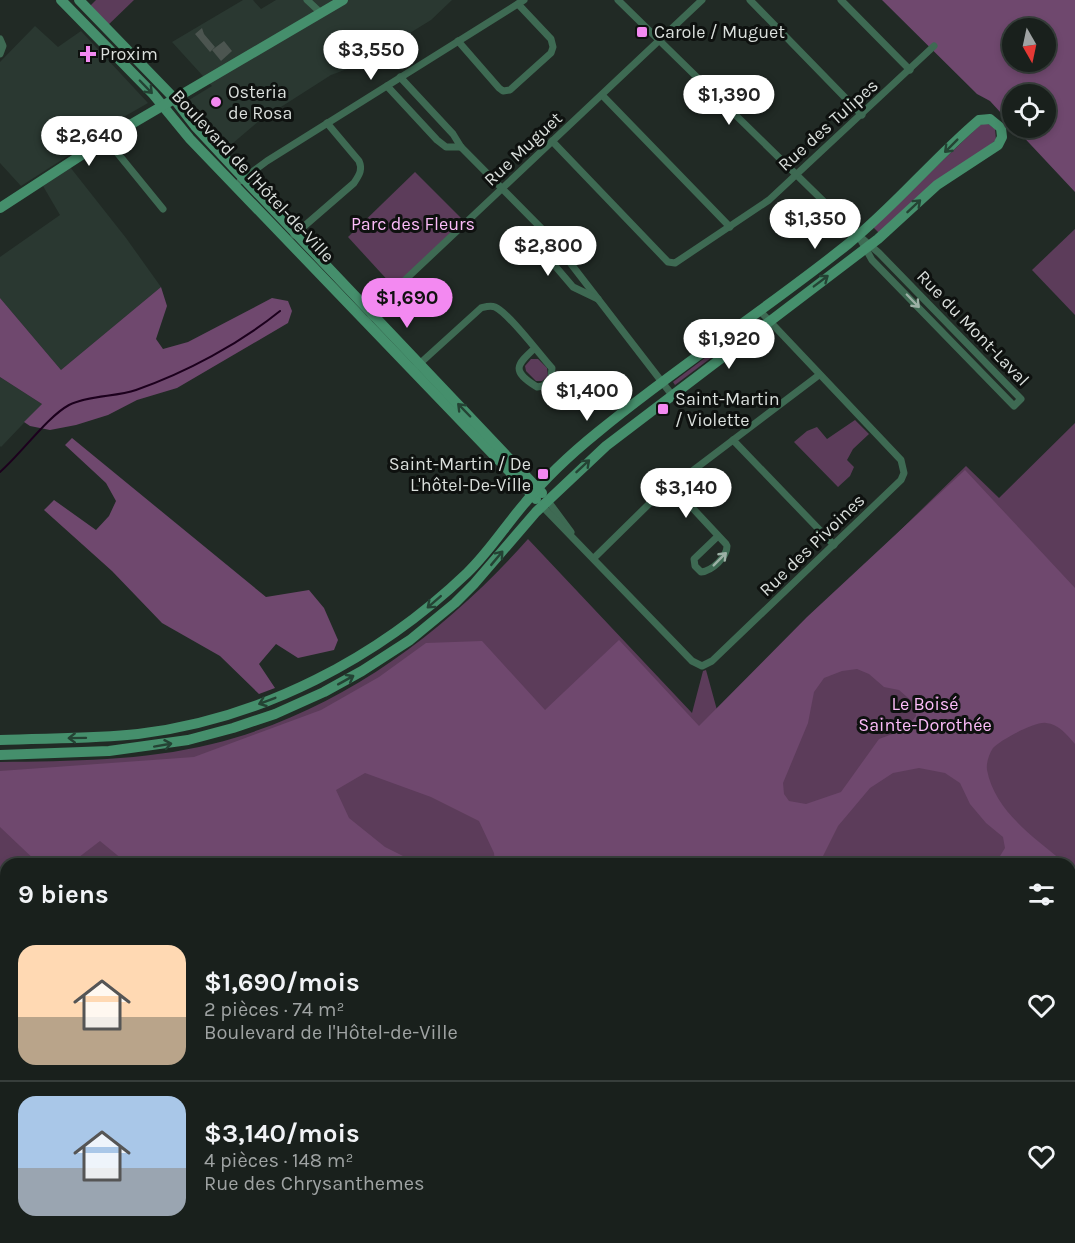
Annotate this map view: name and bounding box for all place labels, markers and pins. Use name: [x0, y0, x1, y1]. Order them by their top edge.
place label: Carole / Muguet: [654, 21, 785, 43]
marker: Carole / Muguet: [635, 25, 649, 39]
pin: $3,550: [322, 30, 420, 81]
place label: Proxim: [100, 43, 158, 65]
marker: Proxim: [81, 47, 95, 61]
pin: $1,390: [680, 75, 778, 126]
place label: Osteria de Rosa: [228, 81, 292, 124]
marker: Osteria de Rosa: [209, 95, 223, 109]
pin: $2,640: [40, 116, 138, 167]
pin: $1,350: [766, 199, 864, 250]
pin: $2,800: [499, 226, 597, 277]
pin: $1,690: [358, 278, 456, 329]
pin: $1,920: [680, 319, 778, 370]
pin: $1,400: [538, 371, 636, 422]
place label: Saint-Martin / Violette: [675, 388, 780, 431]
marker: Saint-Martin / Violette: [656, 402, 670, 416]
place label: Saint-Martin / De L'hôtel-De-Ville: [389, 453, 531, 496]
marker: Saint-Martin / De L'hôtel-De-Ville: [536, 467, 550, 481]
pin: $3,140: [637, 468, 735, 519]

